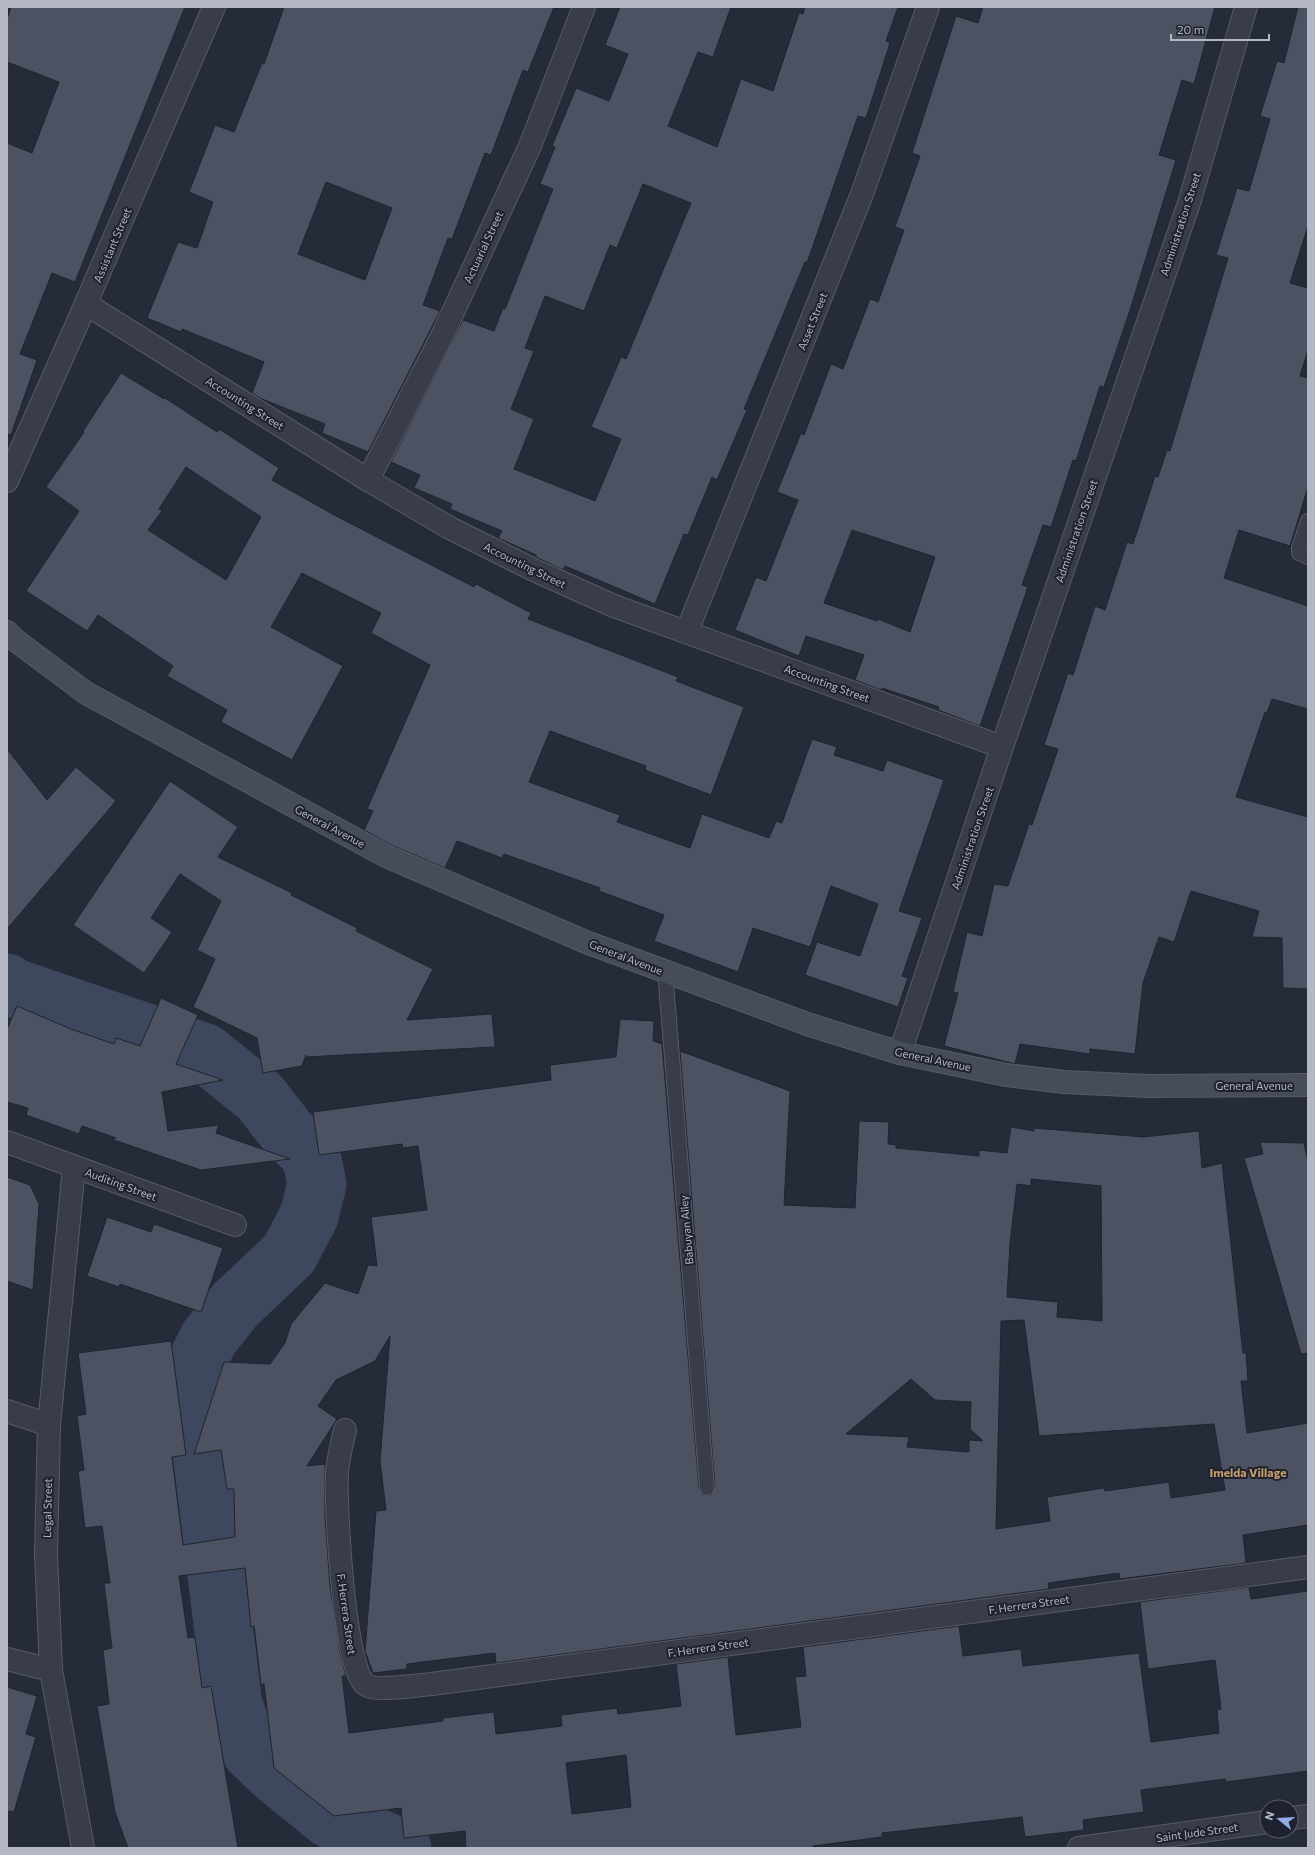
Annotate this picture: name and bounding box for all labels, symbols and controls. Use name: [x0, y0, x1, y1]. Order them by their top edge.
scale bar: [1171, 16, 1269, 42]
text: 20 m: [1177, 22, 1204, 36]
street label: Administration Street: [1157, 170, 1203, 277]
street label: Assistant Street: [90, 205, 134, 284]
street label: Actuarial Street: [461, 208, 506, 285]
street label: Asset Street: [795, 290, 830, 352]
street label: Accounting Street: [203, 374, 287, 433]
street label: Administration Street: [1052, 477, 1100, 584]
street label: Accounting Street: [482, 539, 569, 591]
street label: Accounting Street: [782, 661, 872, 705]
street label: Administration Street: [948, 784, 996, 891]
street label: General Avenue: [293, 802, 367, 850]
street label: General Avenue: [587, 937, 665, 977]
street label: General Avenue: [894, 1045, 972, 1073]
street label: General Avenue: [1215, 1079, 1293, 1092]
street label: Auditing Street: [83, 1165, 159, 1203]
street label: Babuyan Alley: [676, 1194, 696, 1265]
district label: Imelda Village: [1210, 1465, 1287, 1479]
street label: Legal Street: [40, 1478, 54, 1538]
street label: F. Herrera Street: [335, 1573, 359, 1656]
street label: F. Herrera Street: [988, 1592, 1071, 1616]
street label: F. Herrera Street: [667, 1635, 750, 1659]
north arrow: [1259, 1799, 1299, 1839]
text: N: [1262, 1810, 1276, 1822]
street label: Saint Jude Street: [1155, 1820, 1239, 1845]

